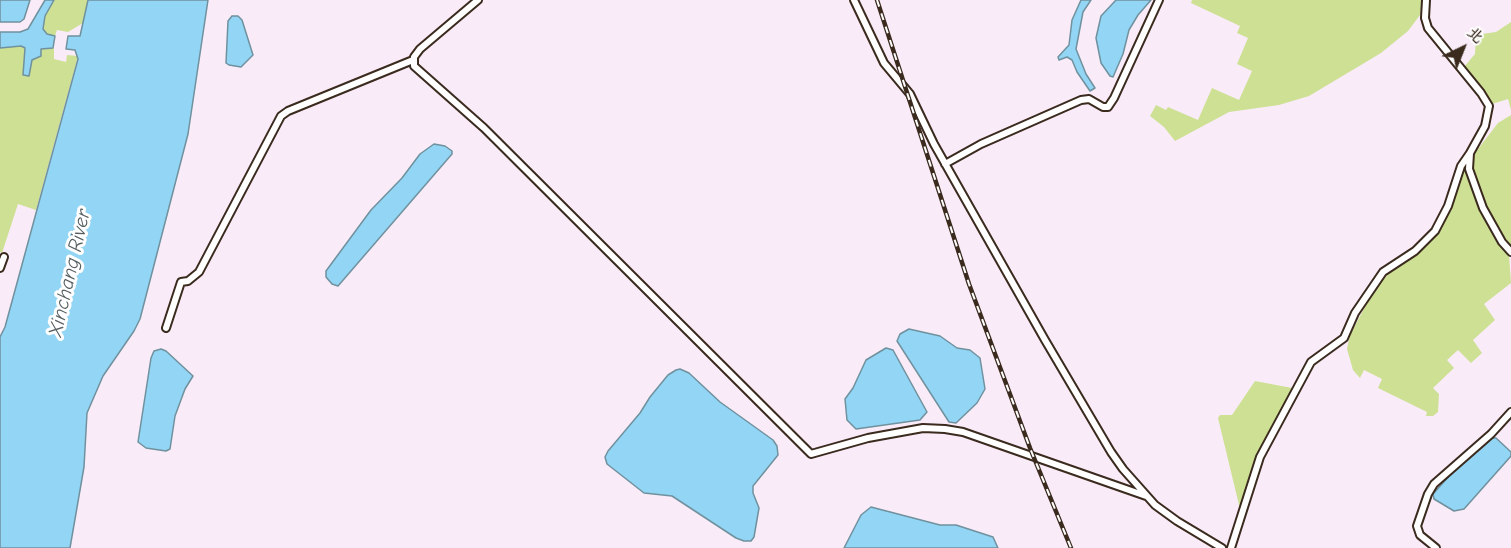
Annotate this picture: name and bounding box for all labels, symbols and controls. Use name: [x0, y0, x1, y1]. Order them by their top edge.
north arrow: [1433, 18, 1493, 78]
text: 北: [1463, 23, 1487, 47]
water label: Xinchang River: [44, 207, 96, 339]

